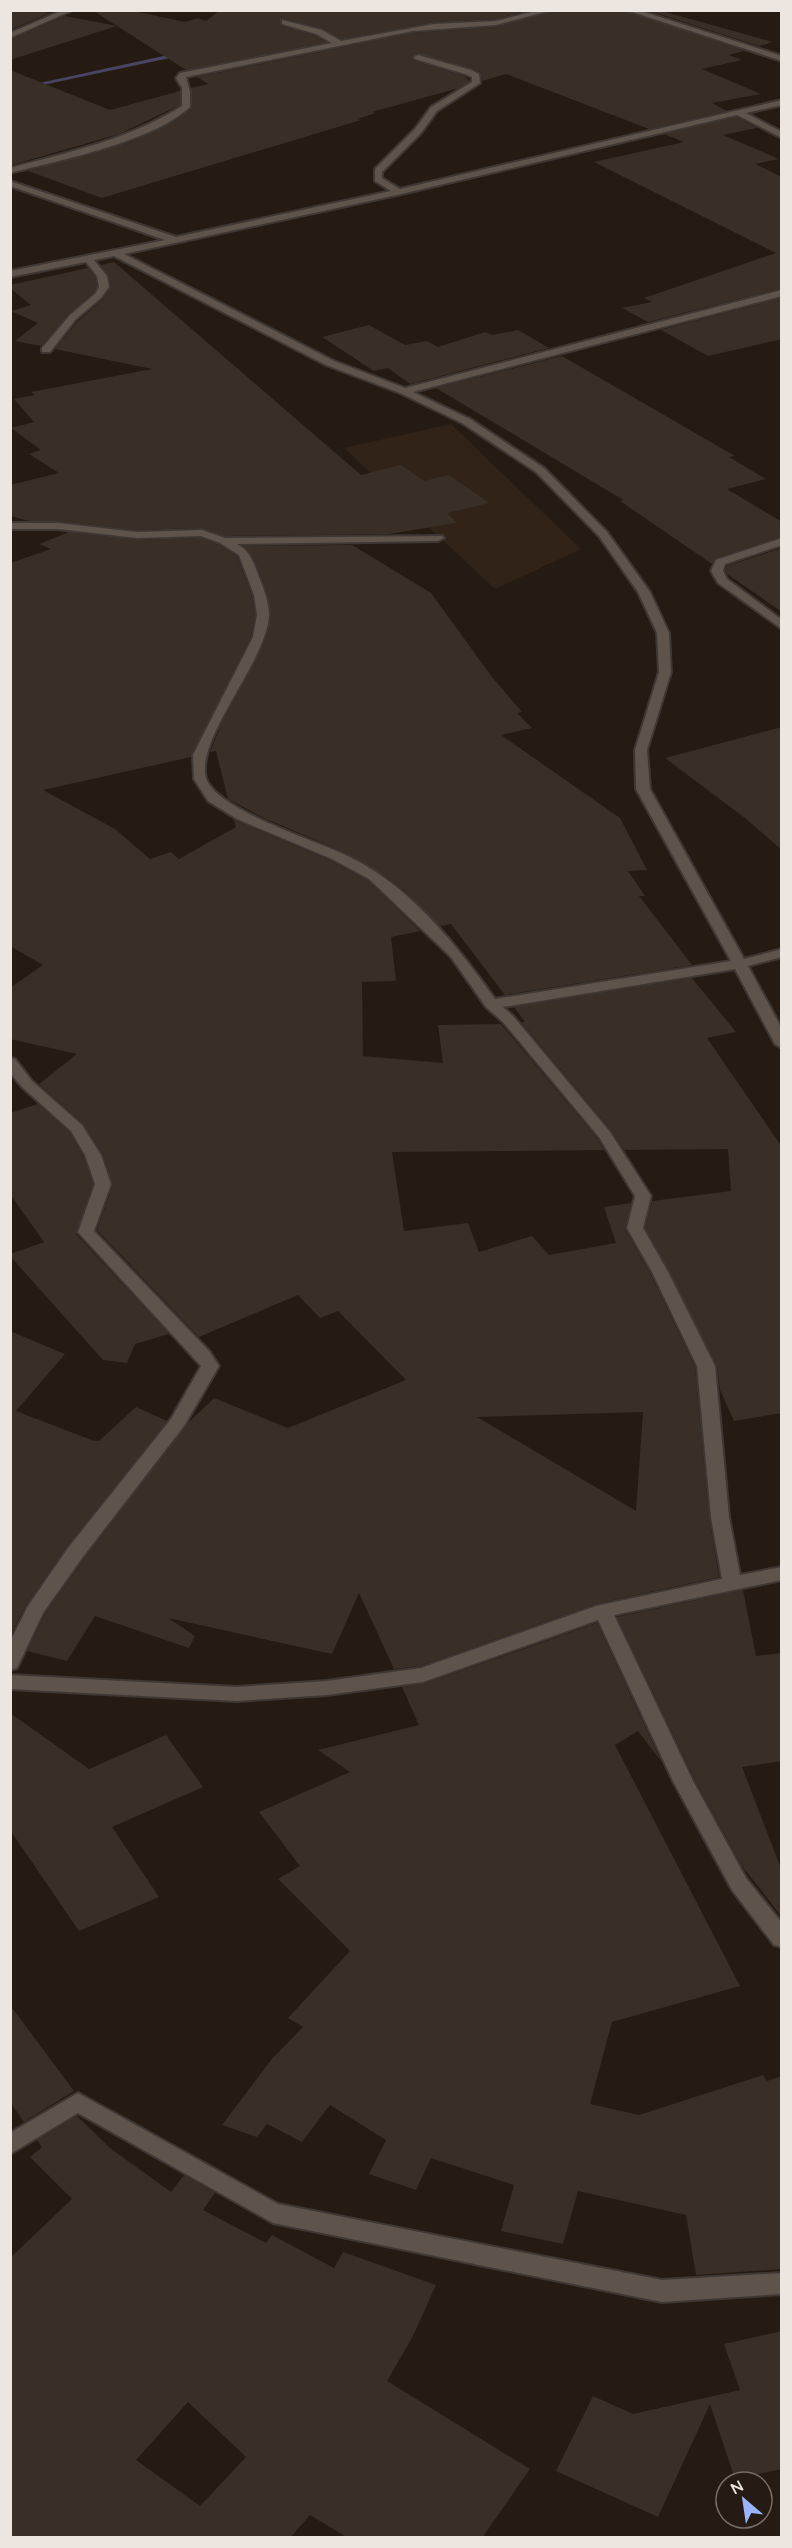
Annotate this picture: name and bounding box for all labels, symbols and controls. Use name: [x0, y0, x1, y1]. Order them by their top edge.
north arrow: [714, 2470, 774, 2530]
text: N: [727, 2475, 747, 2498]

